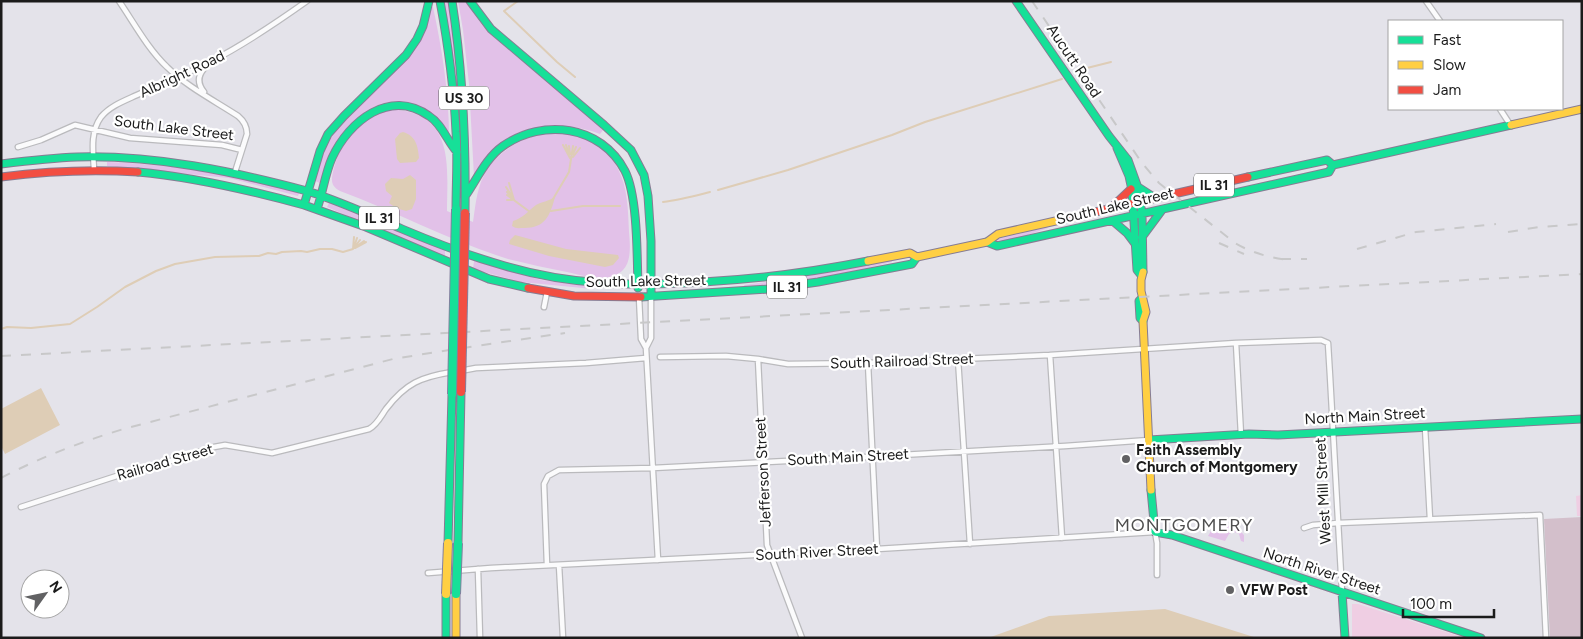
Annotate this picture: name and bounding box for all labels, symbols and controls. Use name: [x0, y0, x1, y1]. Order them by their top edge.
legend: [1388, 20, 1563, 110]
street label: Aucutt Road: [1043, 21, 1105, 101]
text: Fast: [1433, 31, 1462, 49]
street label: Albright Road: [137, 46, 227, 102]
text: Slow: [1433, 56, 1466, 74]
text: Jam: [1433, 81, 1461, 99]
road number: US 30: [439, 86, 489, 110]
street label: South Lake Street: [113, 112, 235, 144]
road number: IL 31: [1194, 174, 1234, 196]
street label: South Lake Street: [1054, 184, 1176, 228]
road number: IL 31: [359, 207, 399, 230]
street label: South Lake Street: [586, 271, 707, 291]
road number: IL 31: [767, 276, 807, 298]
street label: South Railroad Street: [830, 349, 974, 373]
street label: North Main Street: [1304, 404, 1426, 428]
street label: Jefferson Street: [751, 416, 775, 527]
street label: West Mill Street: [1311, 437, 1335, 545]
street label: Railroad Street: [115, 440, 216, 484]
place label: Faith Assembly Church of Montgomery: [1136, 441, 1298, 476]
street label: South Main Street: [787, 445, 910, 469]
marker: Faith Assembly Church of Montgomery: [1120, 453, 1132, 465]
district label: MONTGOMERY: [1115, 514, 1253, 536]
street label: South River Street: [755, 540, 879, 564]
street label: North River Street: [1261, 543, 1383, 599]
north arrow: [20, 569, 70, 619]
text: N: [45, 578, 66, 596]
place label: VFW Post: [1240, 581, 1308, 599]
marker: VFW Post: [1224, 584, 1236, 596]
scale bar: [1403, 586, 1494, 618]
text: 100 m: [1410, 595, 1452, 613]

